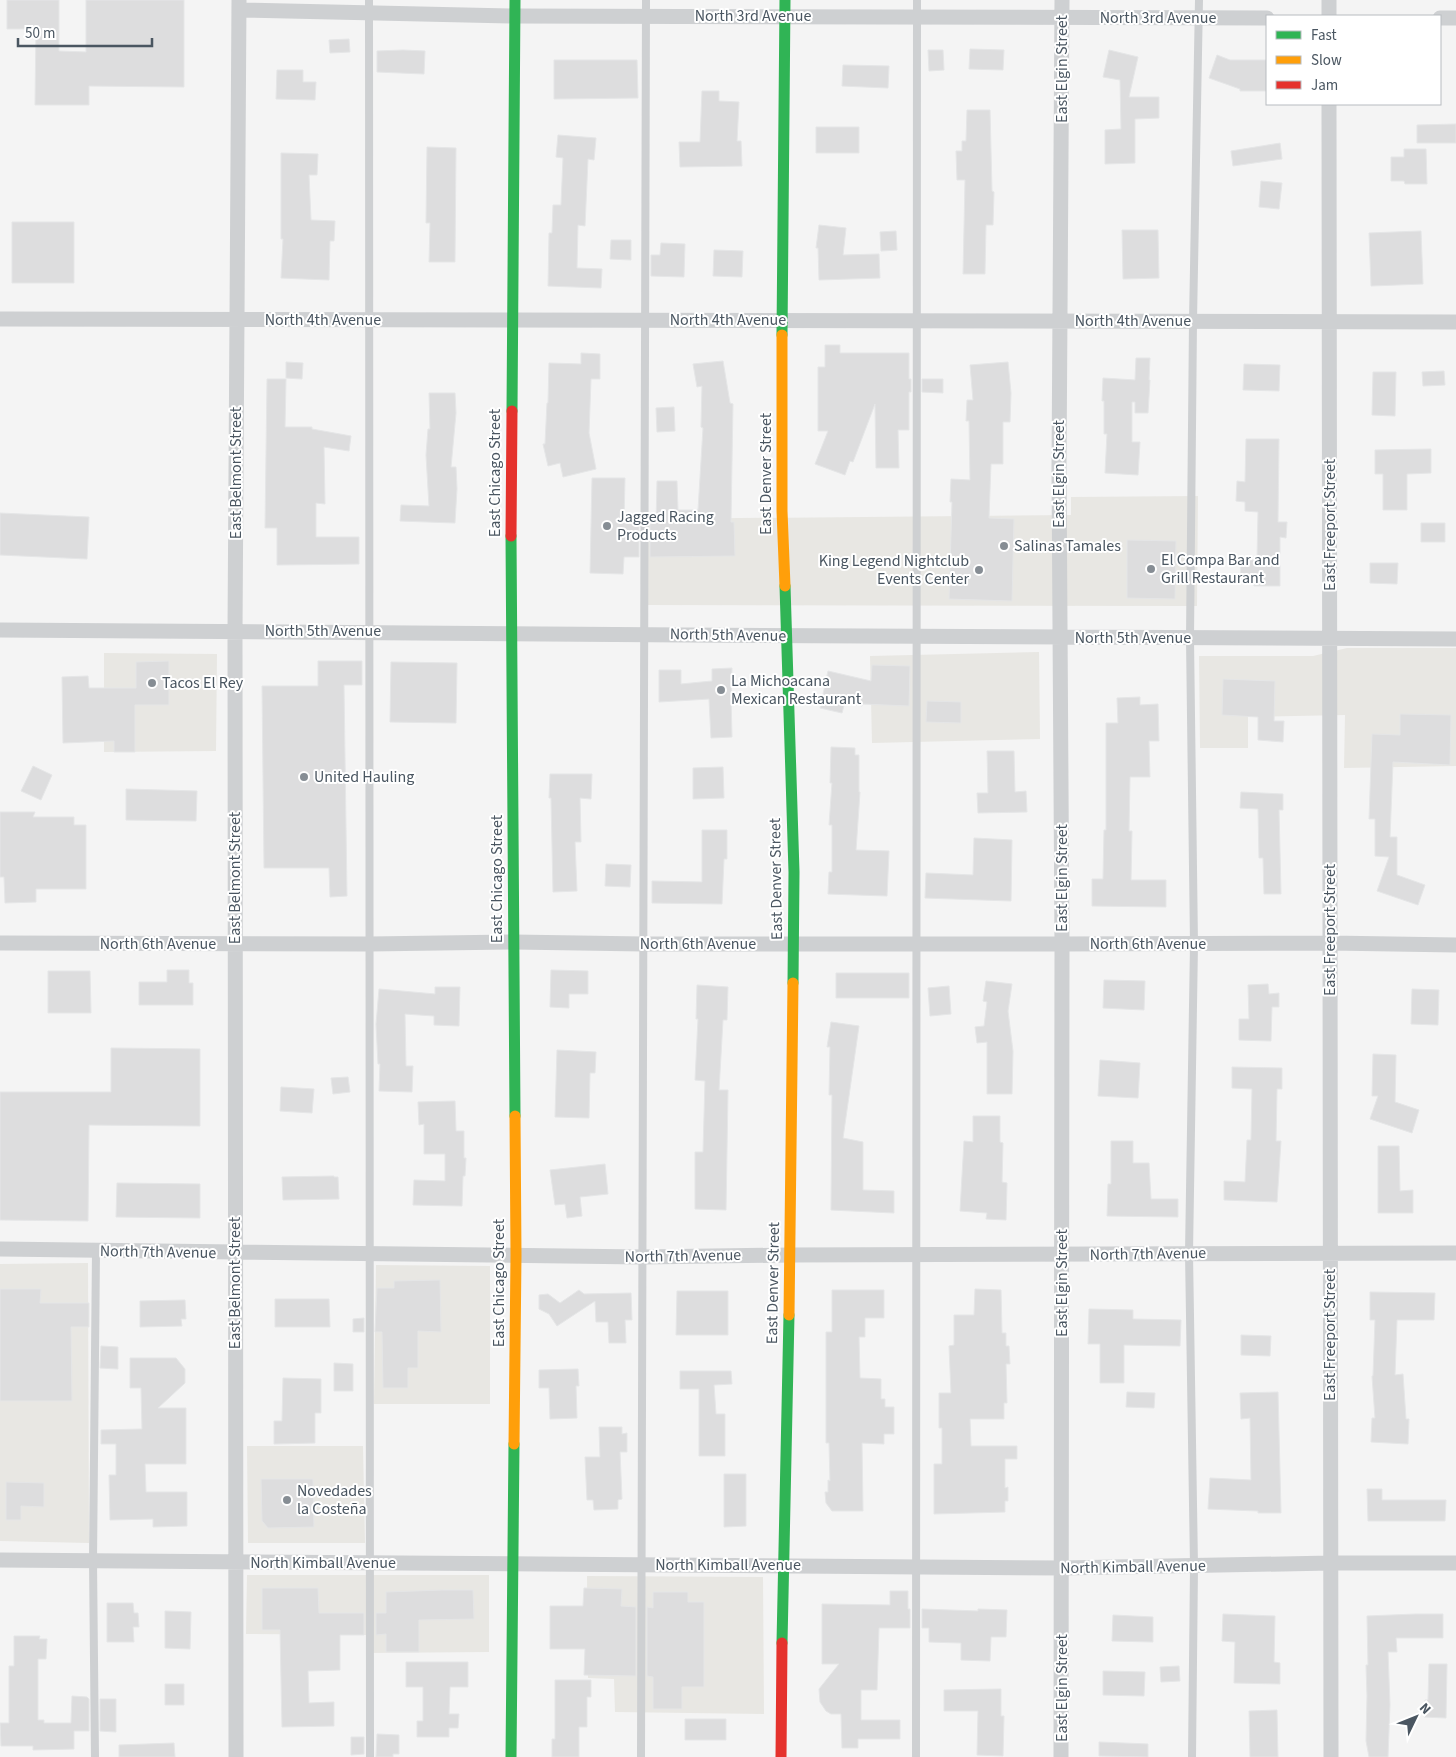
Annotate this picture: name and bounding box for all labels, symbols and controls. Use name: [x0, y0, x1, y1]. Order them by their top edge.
street label: North 3rd Avenue: [695, 5, 811, 27]
street label: North 3rd Avenue: [1100, 7, 1216, 29]
street label: East Elgin Street: [1051, 14, 1073, 123]
scale bar: [18, 15, 151, 47]
legend: [1266, 15, 1441, 105]
text: 50 m: [25, 23, 55, 44]
text: Fast: [1311, 25, 1337, 46]
text: Slow: [1311, 50, 1342, 71]
text: Jam: [1311, 75, 1338, 96]
street label: North 4th Avenue: [265, 309, 381, 331]
street label: North 4th Avenue: [670, 309, 786, 331]
street label: North 4th Avenue: [1075, 310, 1191, 332]
street label: East Belmont Street: [225, 406, 247, 539]
street label: East Chicago Street: [484, 408, 506, 537]
street label: East Denver Street: [755, 412, 777, 535]
street label: East Elgin Street: [1048, 419, 1070, 528]
street label: East Freeport Street: [1319, 458, 1341, 591]
place label: Jagged Racing Products: [617, 506, 714, 546]
marker: Jagged Racing Products: [601, 520, 613, 532]
place label: Salinas Tamales: [1014, 535, 1121, 557]
marker: Salinas Tamales: [998, 540, 1010, 552]
place label: El Compa Bar and Grill Restaurant: [1161, 549, 1280, 589]
place label: King Legend Nightclub Events Center: [819, 550, 969, 590]
marker: El Compa Bar and Grill Restaurant: [1145, 563, 1157, 575]
marker: King Legend Nightclub Events Center: [973, 564, 985, 576]
street label: North 5th Avenue: [265, 620, 381, 642]
street label: North 5th Avenue: [670, 623, 786, 647]
street label: North 5th Avenue: [1075, 627, 1191, 649]
place label: La Michoacana Mexican Restaurant: [731, 670, 862, 710]
place label: Tacos El Rey: [162, 672, 244, 694]
marker: Tacos El Rey: [146, 677, 158, 689]
marker: La Michoacana Mexican Restaurant: [715, 684, 727, 696]
place label: United Hauling: [314, 766, 414, 788]
marker: United Hauling: [298, 771, 310, 783]
street label: East Belmont Street: [224, 811, 246, 944]
street label: East Chicago Street: [486, 814, 508, 943]
street label: East Denver Street: [764, 817, 788, 940]
street label: East Elgin Street: [1051, 823, 1073, 932]
street label: East Freeport Street: [1319, 863, 1341, 996]
street label: North 6th Avenue: [100, 933, 216, 955]
street label: North 6th Avenue: [640, 933, 756, 955]
street label: North 6th Avenue: [1090, 933, 1206, 955]
street label: East Belmont Street: [224, 1216, 246, 1349]
street label: East Chicago Street: [488, 1218, 510, 1347]
street label: East Denver Street: [761, 1221, 785, 1344]
street label: East Elgin Street: [1051, 1228, 1073, 1337]
street label: North 7th Avenue: [100, 1240, 216, 1264]
street label: North 7th Avenue: [1090, 1242, 1206, 1266]
street label: North 7th Avenue: [625, 1244, 741, 1268]
street label: East Freeport Street: [1319, 1268, 1341, 1401]
place label: Novedades la Costeña: [297, 1480, 372, 1520]
marker: Novedades la Costeña: [281, 1494, 293, 1506]
street label: North Kimball Avenue: [250, 1552, 396, 1574]
street label: North Kimball Avenue: [655, 1554, 801, 1576]
street label: North Kimball Avenue: [1060, 1555, 1206, 1579]
street label: East Elgin Street: [1051, 1633, 1073, 1742]
north arrow: [1391, 1692, 1441, 1742]
text: N: [1414, 1699, 1435, 1719]

